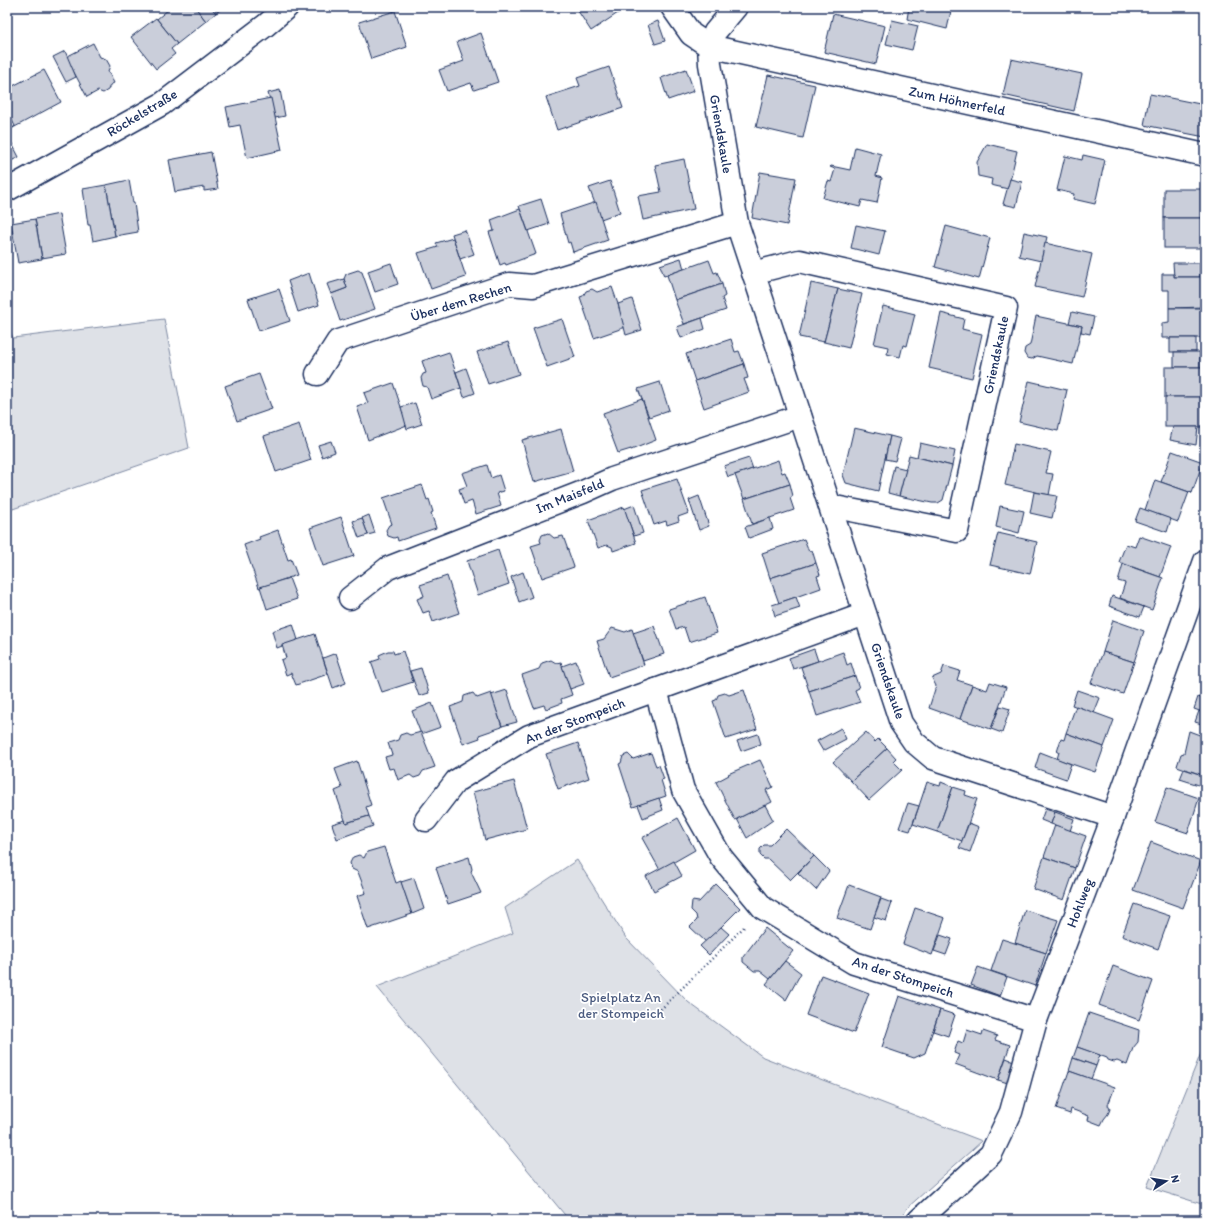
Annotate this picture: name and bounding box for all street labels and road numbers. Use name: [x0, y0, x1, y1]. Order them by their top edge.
street label: Zum Höhnerfeld: [907, 82, 1007, 120]
street label: Röckelstraße: [104, 85, 181, 141]
street label: Griendskaule: [706, 93, 736, 175]
street label: Über dem Rechen: [409, 279, 514, 325]
street label: Griendskaule: [979, 314, 1013, 396]
street label: Im Maisfeld: [534, 474, 607, 517]
street label: Griendskaule: [867, 641, 909, 722]
street label: An der Stompeich: [523, 694, 627, 748]
street label: Hohlweg: [1063, 875, 1097, 930]
street label: An der Stompeich: [850, 953, 956, 1001]

